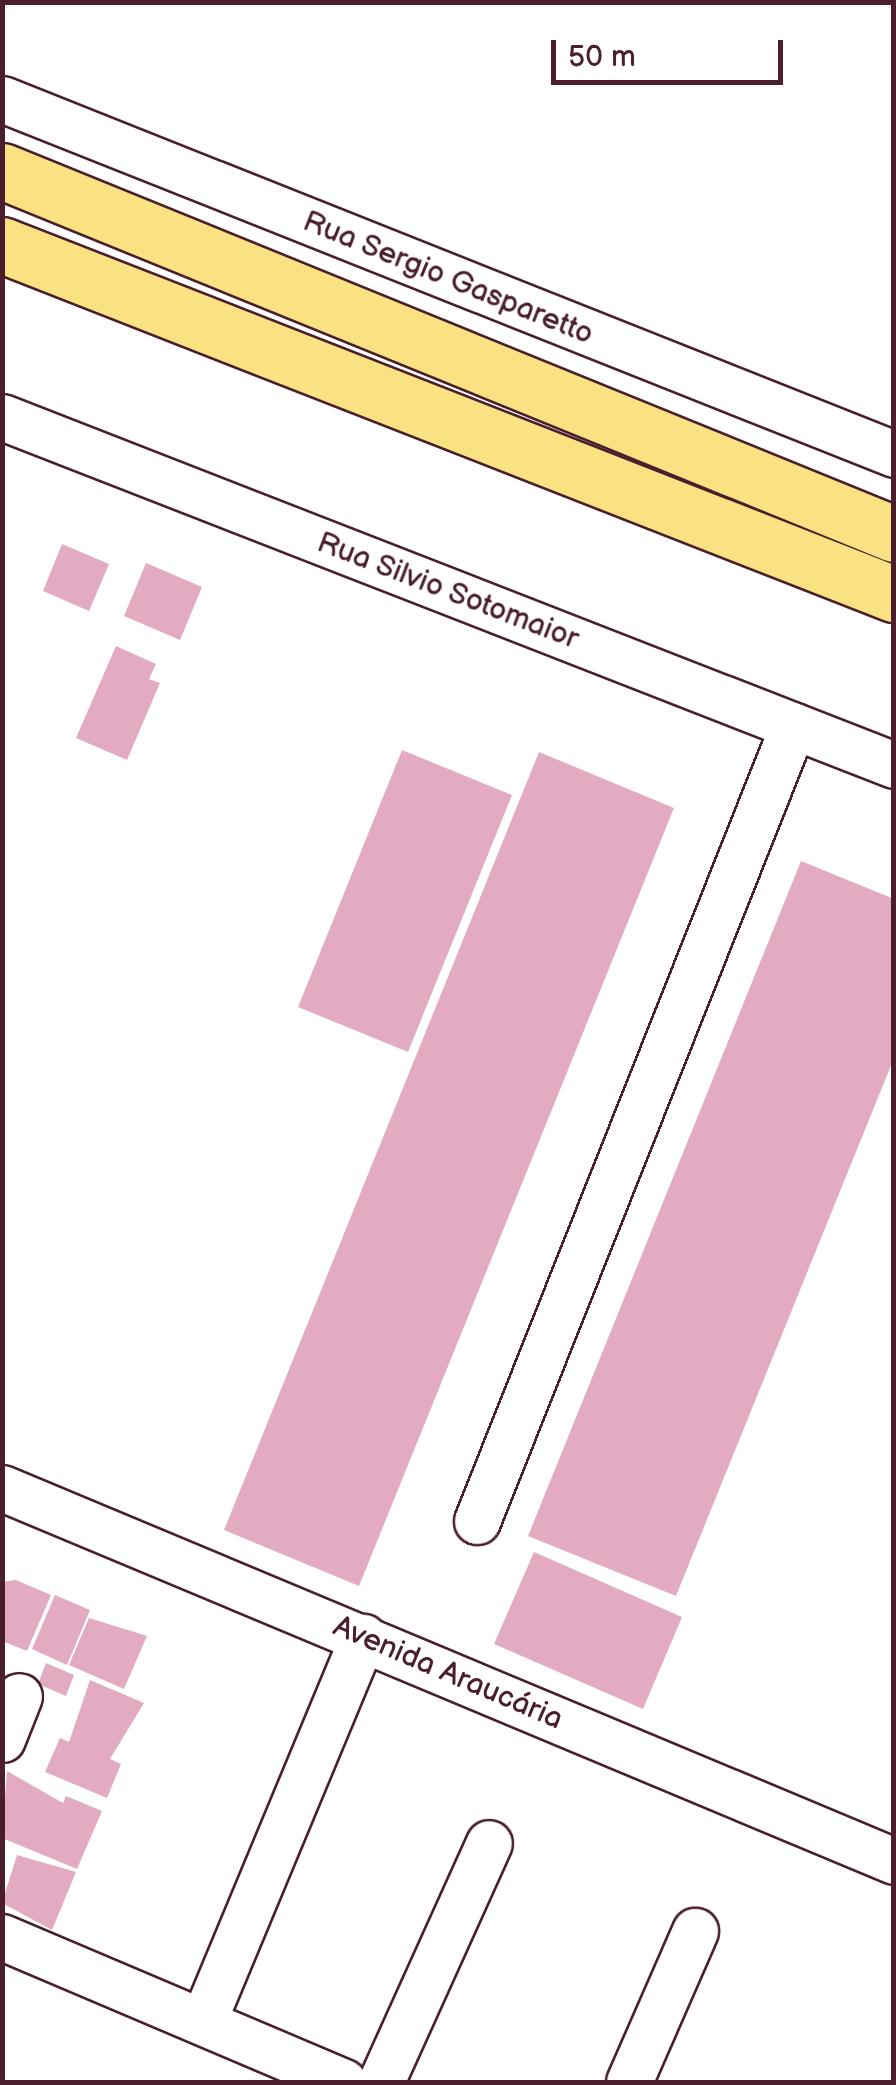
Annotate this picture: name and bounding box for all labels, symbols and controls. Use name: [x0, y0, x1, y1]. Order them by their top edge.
scale bar: [556, 20, 788, 82]
text: 50 m: [568, 39, 636, 75]
street label: Rua Sergio Gasparetto: [298, 203, 598, 353]
street label: Rua Silvio Sotomaior: [312, 524, 584, 658]
street label: Avenida Araucária: [328, 1608, 568, 1738]

